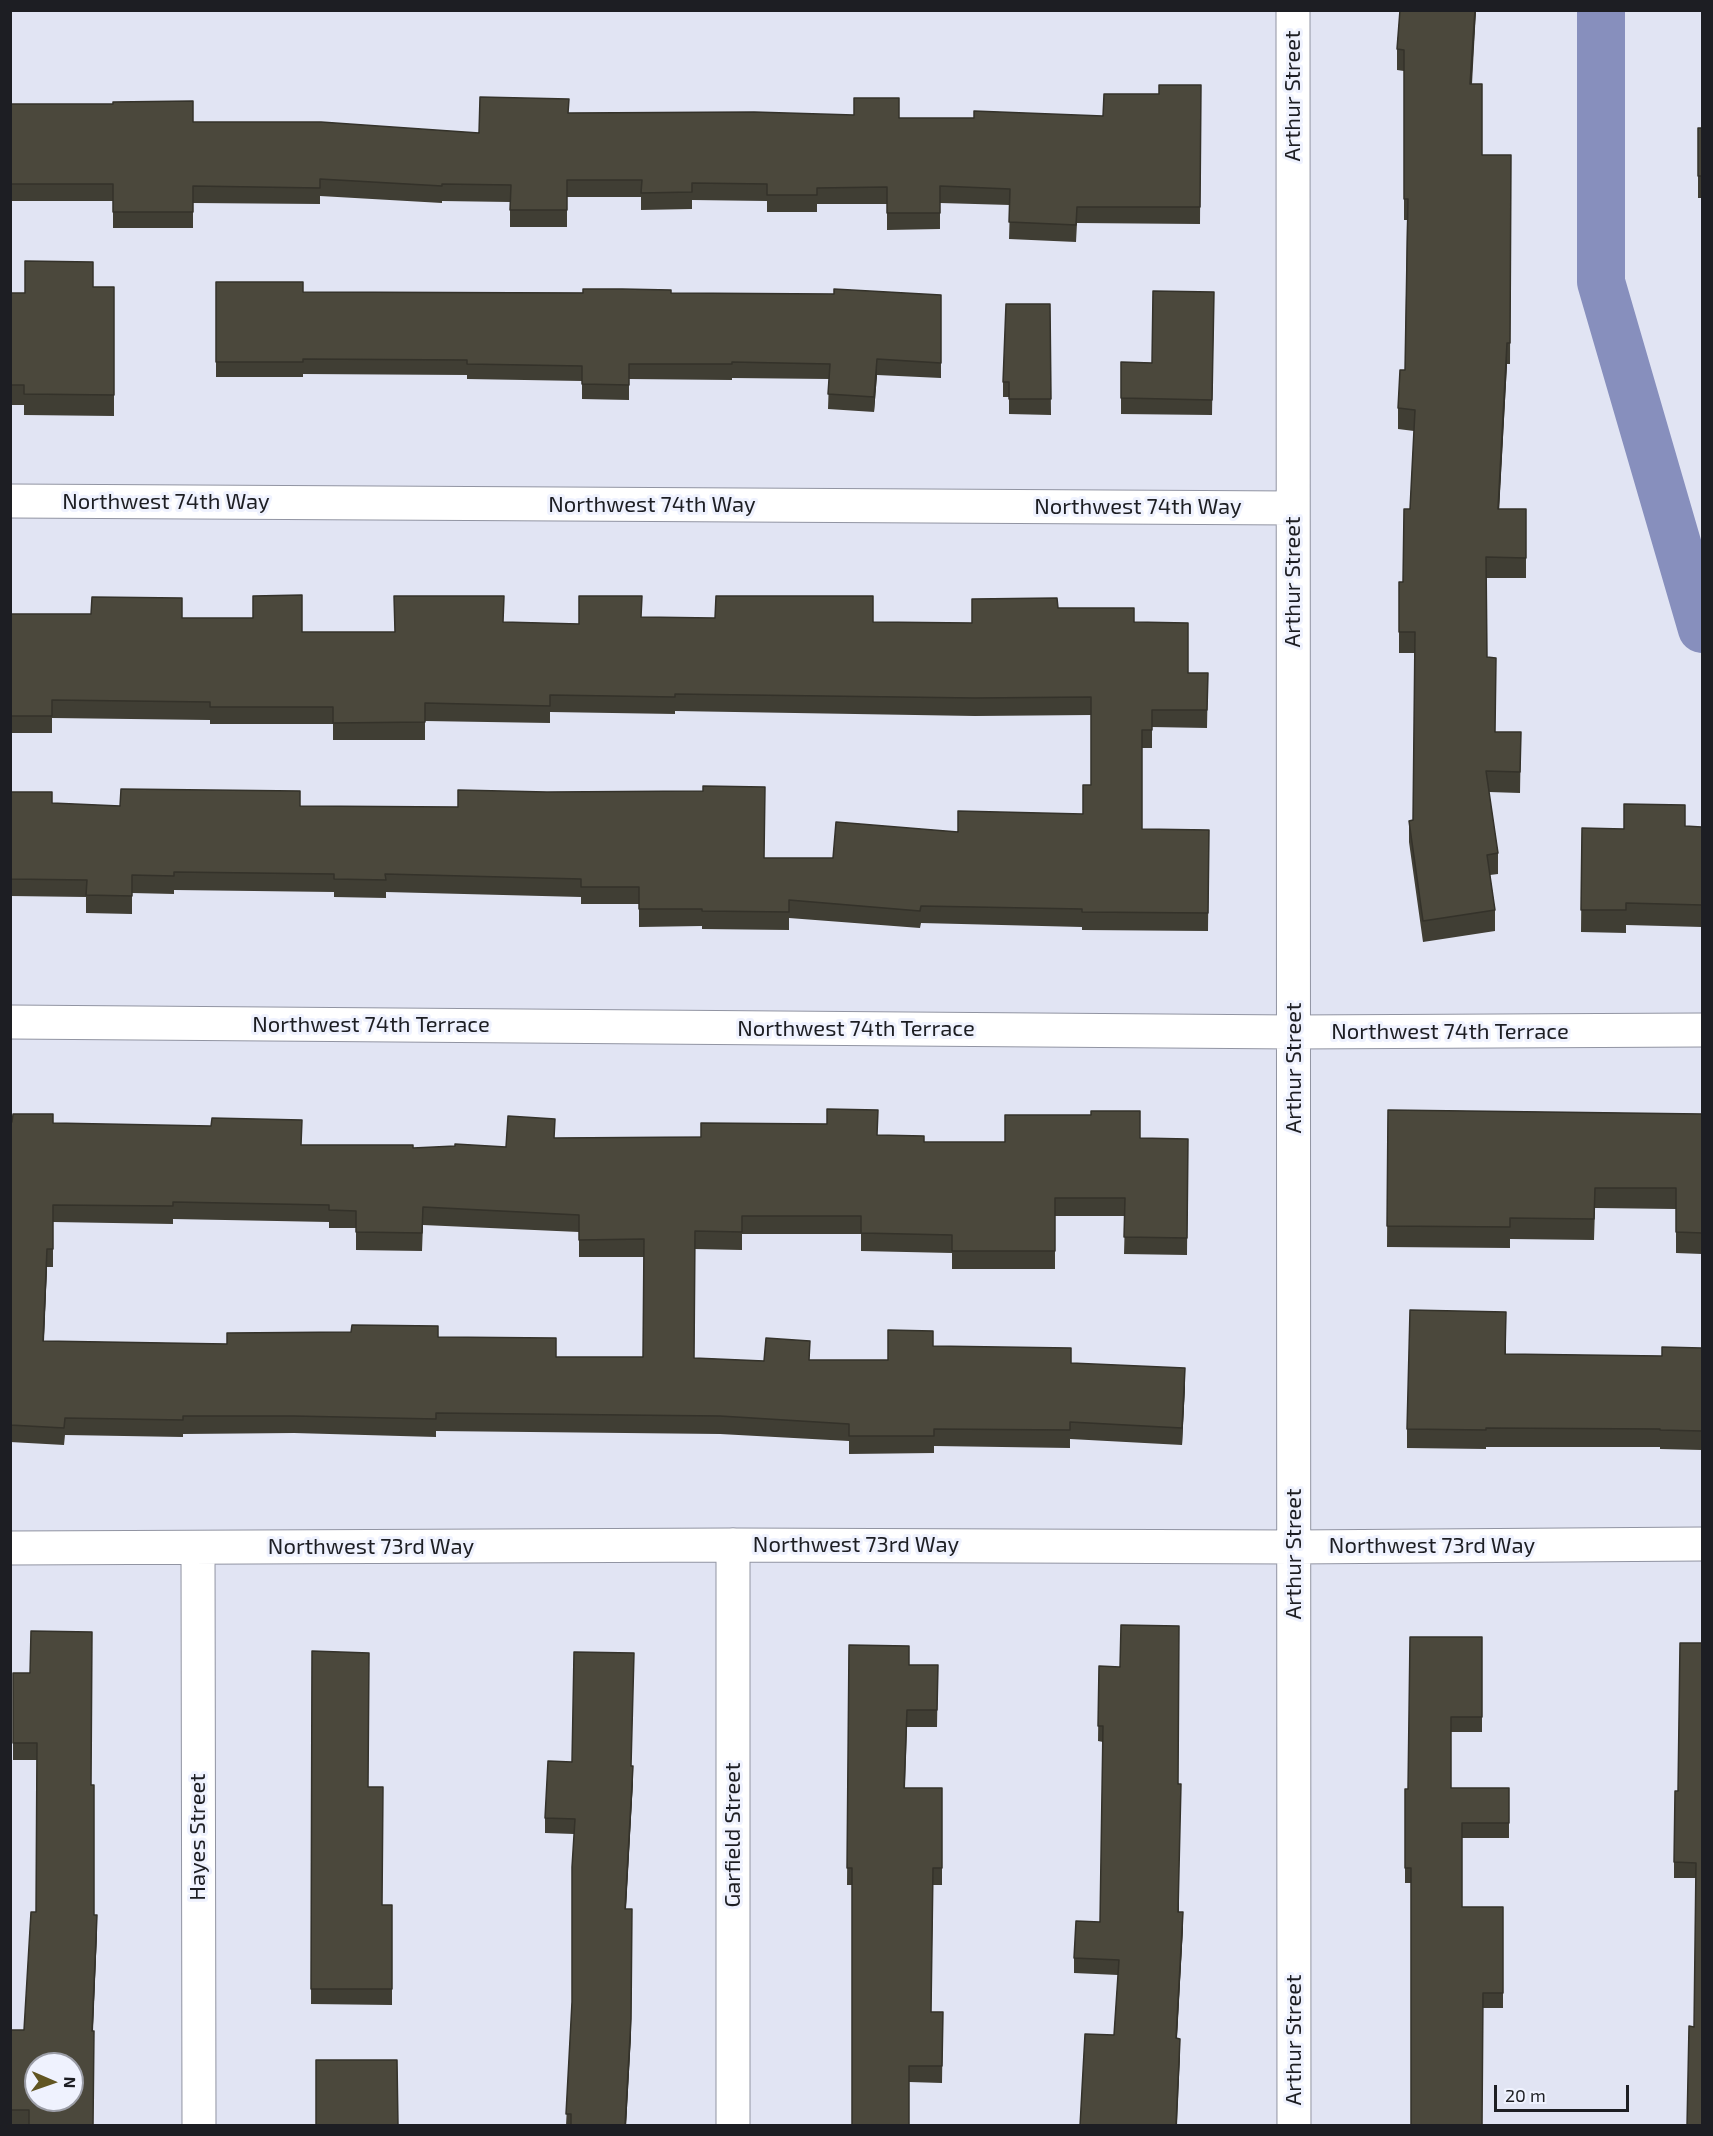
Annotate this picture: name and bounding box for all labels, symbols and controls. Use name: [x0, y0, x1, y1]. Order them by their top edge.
street label: Arthur Street: [1280, 30, 1306, 162]
street label: Northwest 74th Way: [62, 489, 270, 515]
street label: Northwest 74th Way: [548, 492, 756, 518]
street label: Northwest 74th Way: [1034, 494, 1242, 520]
street label: Arthur Street: [1280, 516, 1306, 648]
street label: Arthur Street: [1281, 1002, 1307, 1134]
street label: Northwest 74th Terrace: [252, 1012, 490, 1038]
street label: Northwest 74th Terrace: [737, 1016, 975, 1042]
street label: Northwest 74th Terrace: [1331, 1019, 1569, 1045]
street label: Arthur Street: [1281, 1488, 1307, 1620]
street label: Northwest 73rd Way: [753, 1532, 959, 1558]
street label: Northwest 73rd Way: [1329, 1533, 1535, 1559]
street label: Northwest 73rd Way: [268, 1534, 474, 1560]
street label: Garfield Street: [720, 1762, 746, 1908]
street label: Hayes Street: [185, 1773, 211, 1901]
street label: Arthur Street: [1281, 1974, 1307, 2106]
north arrow: [24, 2052, 84, 2112]
scale bar: [1497, 2073, 1632, 2111]
text: N: [61, 2076, 80, 2089]
text: 20 m: [1505, 2084, 1546, 2106]

